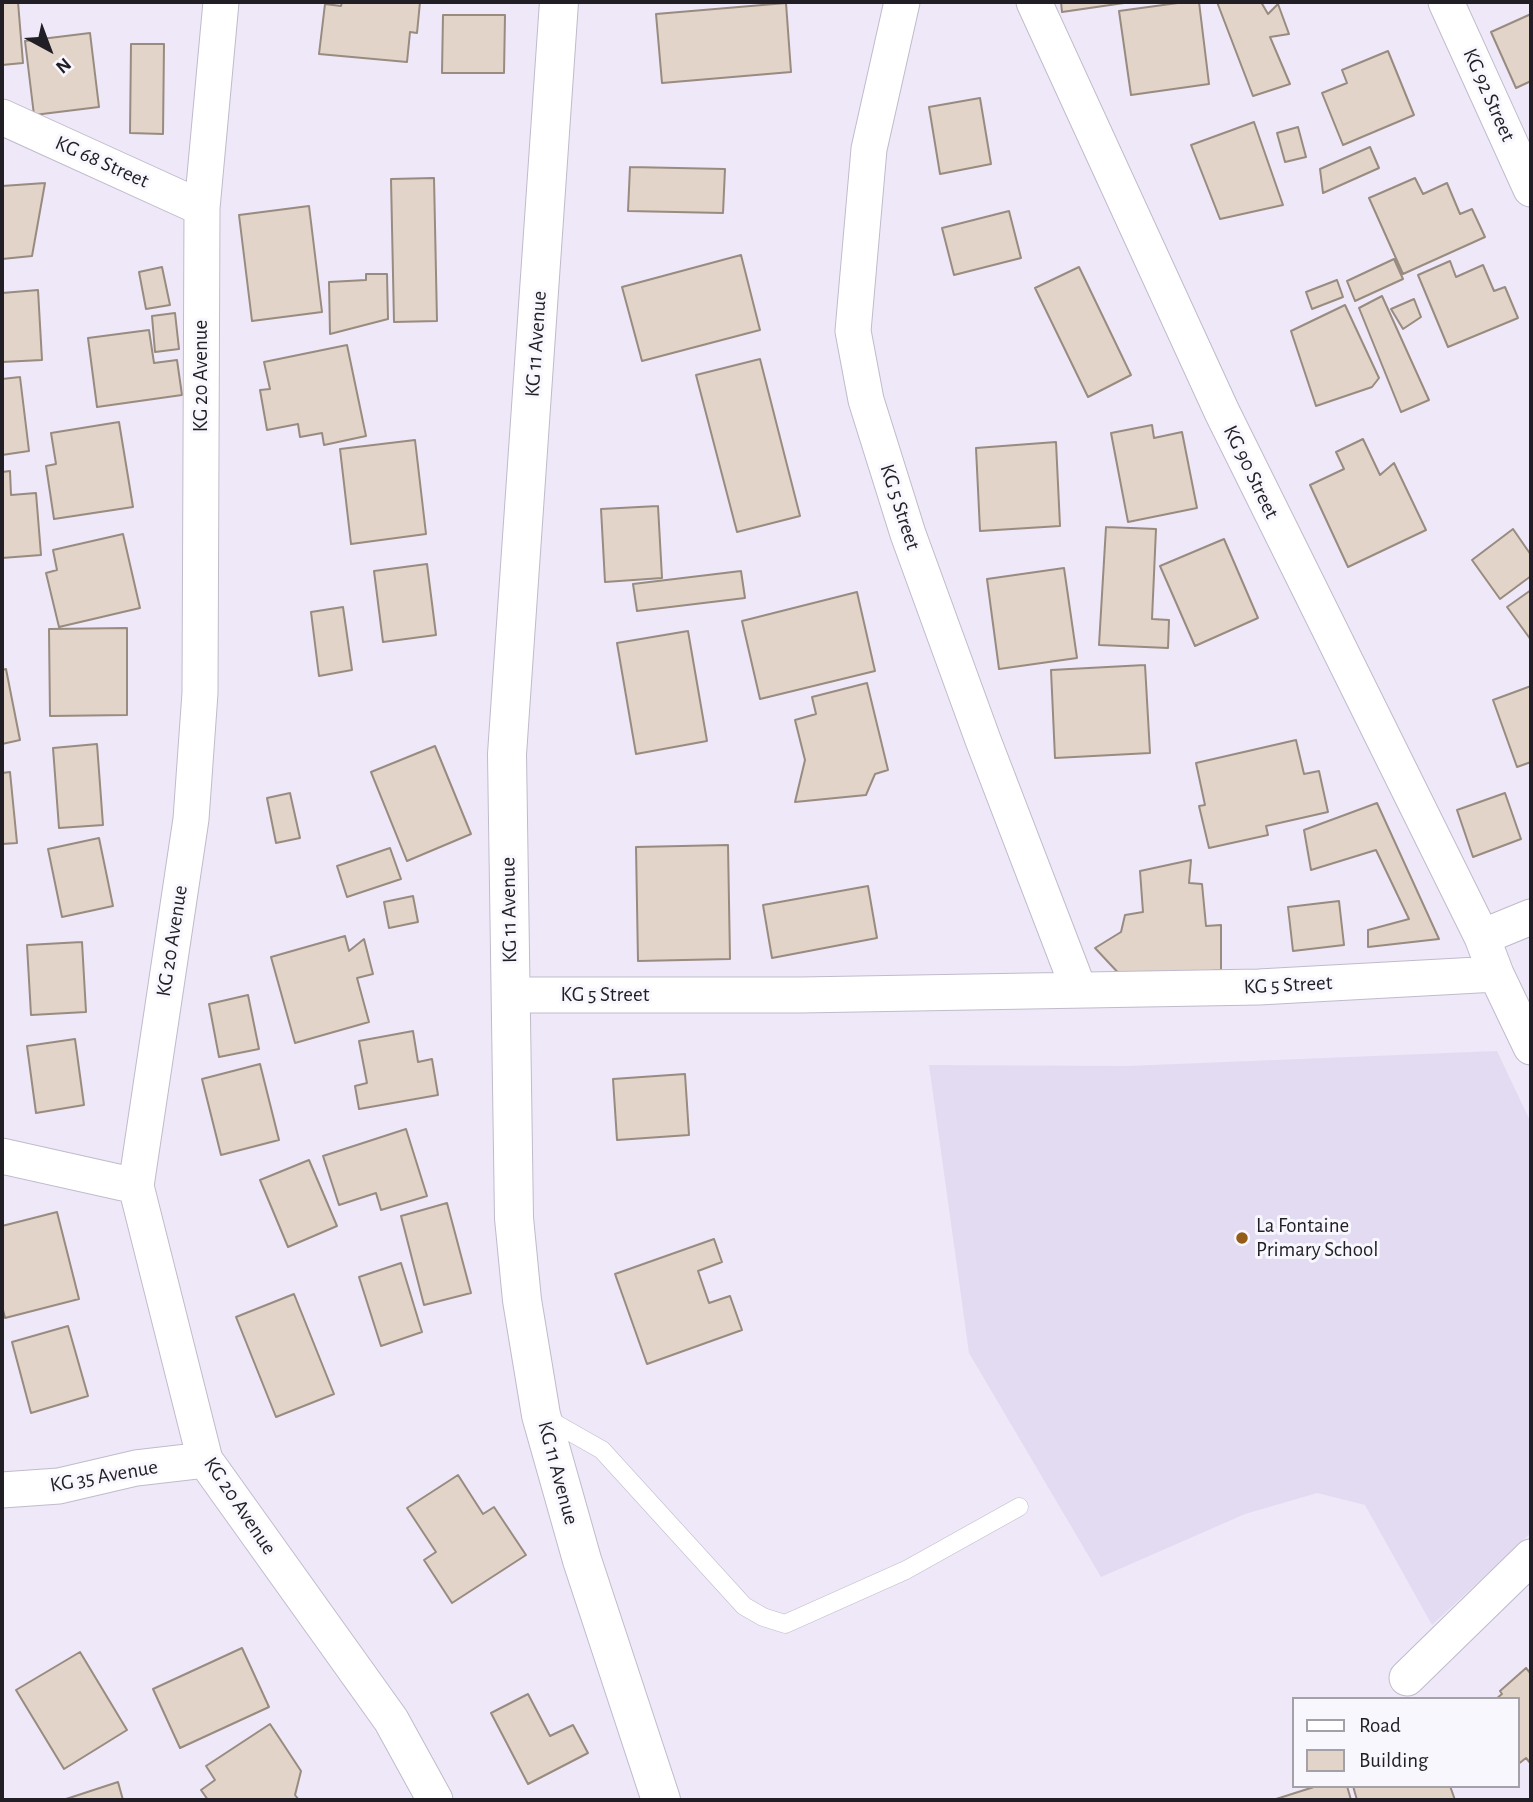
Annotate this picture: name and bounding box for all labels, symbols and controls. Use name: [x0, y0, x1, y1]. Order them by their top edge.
north arrow: [14, 14, 84, 84]
street label: KG 92 Street: [1457, 44, 1521, 146]
text: N: [52, 54, 74, 77]
street label: KG 68 Street: [51, 130, 153, 194]
street label: KG 11 Avenue: [520, 290, 552, 398]
street label: KG 20 Avenue: [188, 320, 214, 432]
street label: KG 90 Street: [1218, 421, 1284, 523]
street label: KG 5 Street: [874, 461, 926, 553]
street label: KG 11 Avenue: [495, 857, 523, 963]
street label: KG 20 Avenue: [151, 884, 193, 998]
street label: KG 5 Street: [1243, 970, 1333, 1000]
street label: KG 5 Street: [561, 982, 649, 1008]
place label: La Fontaine Primary School: [1256, 1213, 1379, 1263]
marker: La Fontaine Primary School: [1234, 1230, 1250, 1246]
street label: KG 11 Avenue: [532, 1418, 584, 1528]
street label: KG 20 Avenue: [198, 1452, 282, 1560]
street label: KG 35 Avenue: [48, 1454, 160, 1498]
legend: [1292, 1697, 1519, 1788]
text: Road: [1359, 1715, 1401, 1736]
text: Building: [1359, 1750, 1428, 1771]

